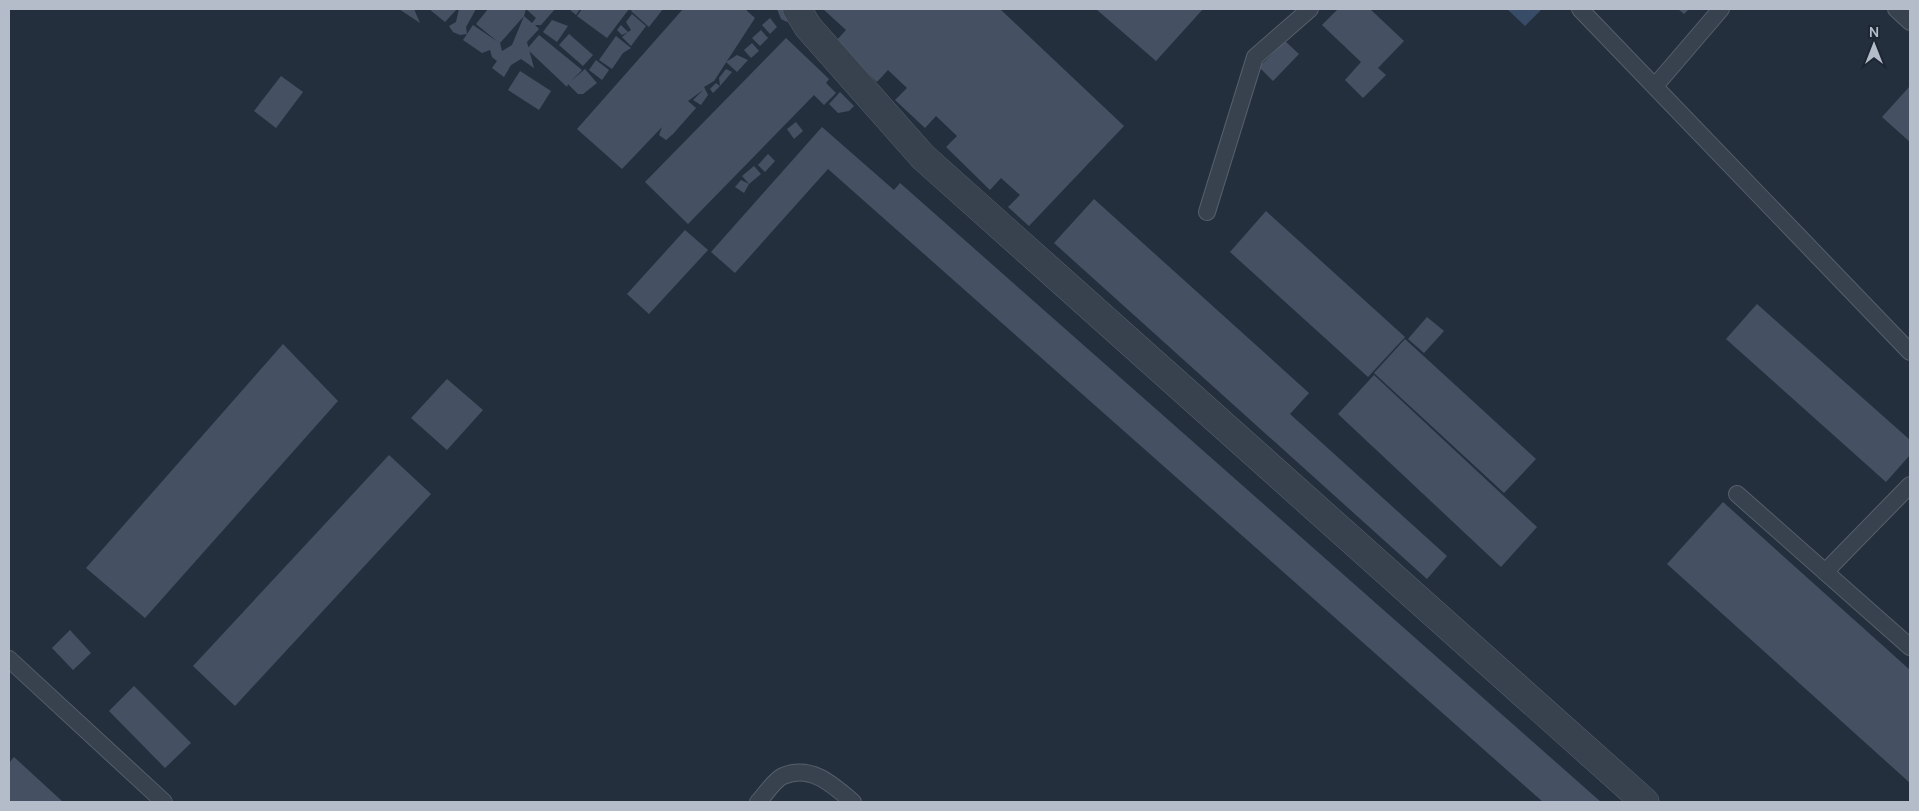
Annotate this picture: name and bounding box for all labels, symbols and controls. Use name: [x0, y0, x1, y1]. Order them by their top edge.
north arrow: [1849, 20, 1899, 70]
text: N: [1869, 22, 1879, 41]

